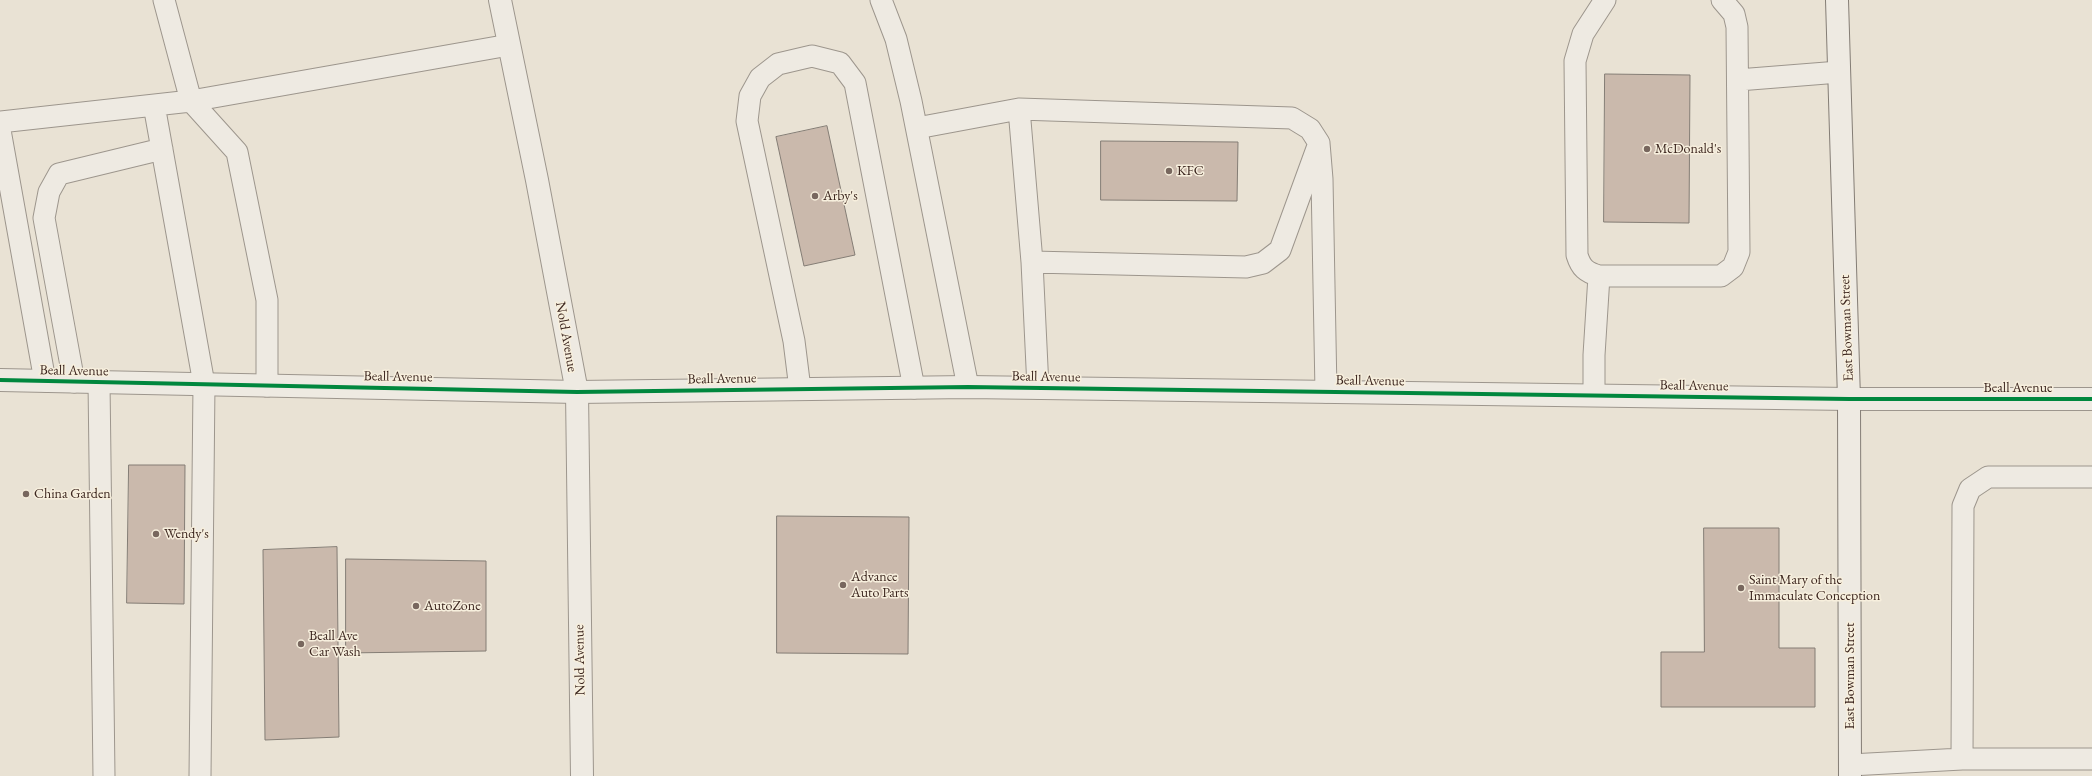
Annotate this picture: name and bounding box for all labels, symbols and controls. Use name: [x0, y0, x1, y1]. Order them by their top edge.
place label: McDonald's: [1655, 141, 1721, 157]
marker: McDonald's: [1642, 144, 1652, 154]
place label: KFC: [1177, 163, 1204, 179]
marker: KFC: [1164, 166, 1174, 176]
place label: Arby's: [823, 188, 858, 204]
marker: Arby's: [810, 191, 820, 201]
street label: East Bowman Street: [1837, 274, 1857, 382]
street label: Nold Avenue: [552, 300, 580, 374]
street label: Beall Avenue: [39, 362, 109, 380]
street label: Beall Avenue: [363, 368, 433, 386]
street label: Beall Avenue: [1011, 368, 1081, 386]
street label: Beall Avenue: [687, 370, 757, 388]
street label: Beall Avenue: [1335, 372, 1405, 390]
street label: Beall Avenue: [1659, 377, 1729, 395]
street label: Beall Avenue: [1984, 380, 2052, 396]
place label: China Garden: [34, 486, 111, 502]
marker: China Garden: [21, 489, 31, 499]
place label: Wendy's: [164, 526, 209, 542]
marker: Wendy's: [151, 529, 161, 539]
place label: Advance Auto Parts: [851, 569, 908, 602]
place label: Saint Mary of the Immaculate Conception: [1749, 572, 1880, 604]
marker: Advance Auto Parts: [838, 580, 848, 590]
marker: Saint Mary of the Immaculate Conception: [1736, 583, 1746, 593]
place label: AutoZone: [424, 598, 481, 614]
marker: AutoZone: [411, 601, 421, 611]
street label: East Bowman Street: [1842, 623, 1858, 729]
street label: Nold Avenue: [571, 624, 589, 696]
place label: Beall Ave Car Wash: [309, 628, 361, 660]
marker: Beall Ave Car Wash: [296, 639, 306, 649]

